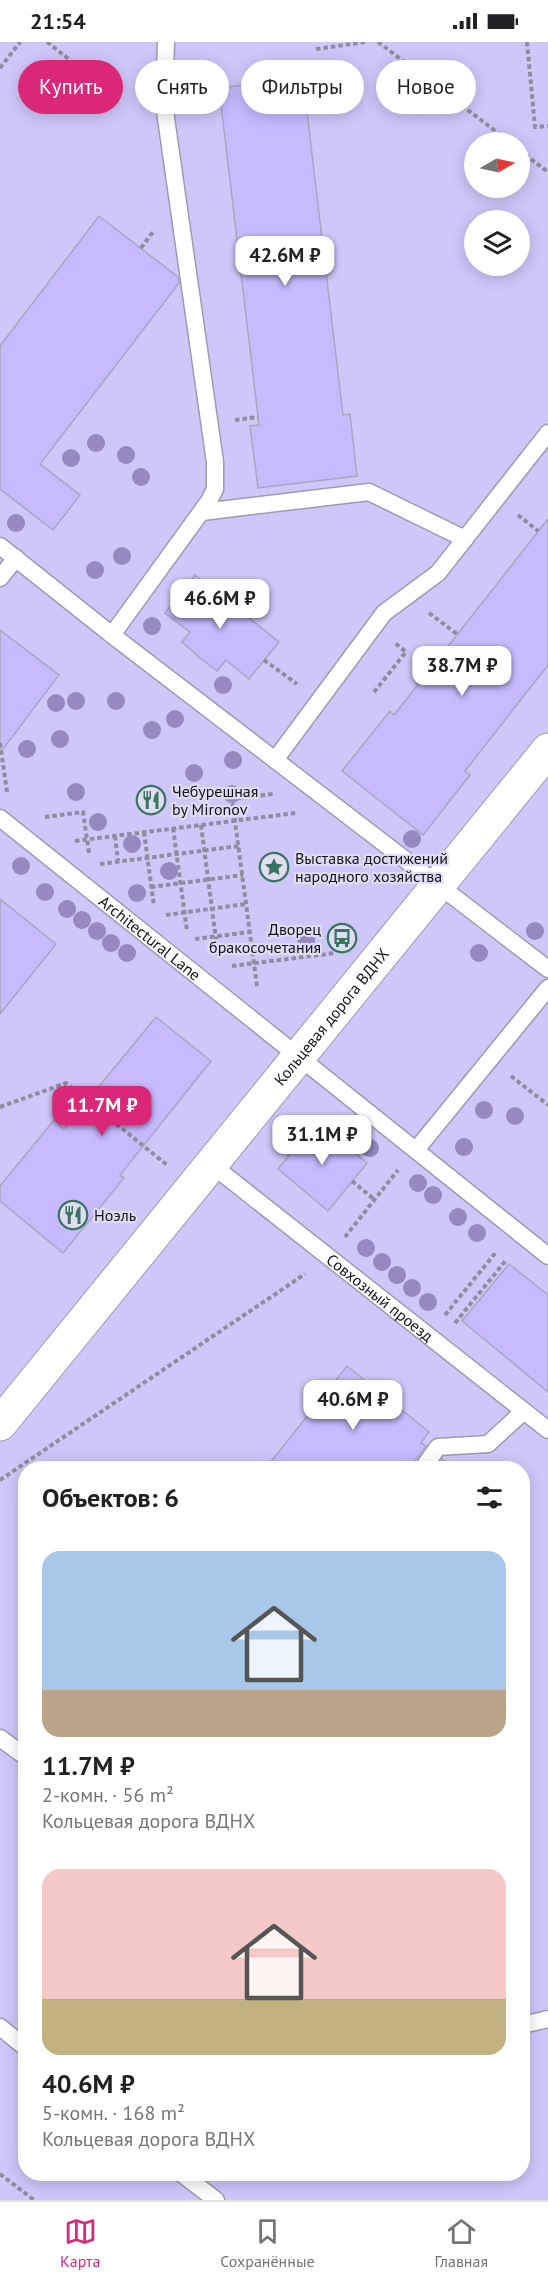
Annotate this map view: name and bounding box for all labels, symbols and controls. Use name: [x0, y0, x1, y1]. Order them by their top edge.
text: 21:54: [30, 7, 86, 35]
chip: Купить: [18, 60, 123, 114]
chip: Снять: [135, 60, 229, 114]
chip: Фильтры: [241, 60, 364, 114]
chip: Новое: [376, 60, 476, 114]
north arrow: [464, 132, 530, 198]
map controls: [464, 132, 530, 276]
button: layers: [464, 210, 530, 276]
pin: 42.6M ₽: [230, 236, 340, 287]
text: 42.6M ₽: [249, 242, 321, 268]
pin: 46.6M ₽: [165, 579, 275, 630]
text: 46.6M ₽: [184, 585, 256, 611]
pin: 38.7M ₽: [407, 646, 517, 697]
text: 38.7M ₽: [426, 652, 498, 678]
place label: Чебурешная by Mironov: [172, 781, 258, 819]
restaurant icon: Чебурешная by Mironov: [135, 784, 167, 816]
place label: Выставка достижений народного хозяйства: [295, 848, 448, 886]
place icon: Выставка достижений народного хозяйства: [258, 851, 290, 883]
street label: Architectural Lane: [95, 891, 205, 985]
place label: Дворец бракосочетания: [209, 919, 321, 957]
bus stop icon: Дворец бракосочетания: [326, 922, 358, 954]
street label: Кольцевая дорога ВДНХ: [270, 944, 393, 1089]
pin: 11.7M ₽: [47, 1086, 157, 1137]
text: 11.7M ₽: [66, 1092, 138, 1118]
pin: 31.1M ₽: [267, 1115, 377, 1166]
text: 31.1M ₽: [286, 1121, 358, 1147]
restaurant icon: Ноэль: [57, 1199, 89, 1231]
place label: Ноэль: [94, 1205, 136, 1225]
street label: Совхозный проезд: [323, 1249, 438, 1346]
pin: 40.6M ₽: [298, 1380, 408, 1431]
text: 40.6M ₽: [317, 1386, 389, 1412]
text: Объектов: 6: [42, 1481, 179, 1514]
icon: filters: [473, 1481, 506, 1514]
icon: home: [220, 1590, 328, 1698]
text: 11.7M ₽: [42, 1749, 135, 1782]
text: 2-комн. · 56 m²: [42, 1782, 174, 1808]
text: Кольцевая дорога ВДНХ: [42, 1808, 255, 1834]
icon: home: [220, 1908, 328, 2016]
text: 40.6M ₽: [42, 2067, 135, 2100]
text: 5-комн. · 168 m²: [42, 2100, 185, 2126]
text: Кольцевая дорога ВДНХ: [42, 2126, 255, 2152]
tab: Карта: [60, 2215, 100, 2271]
tab: Сохранённые: [220, 2215, 315, 2271]
tab: Главная: [434, 2215, 488, 2271]

